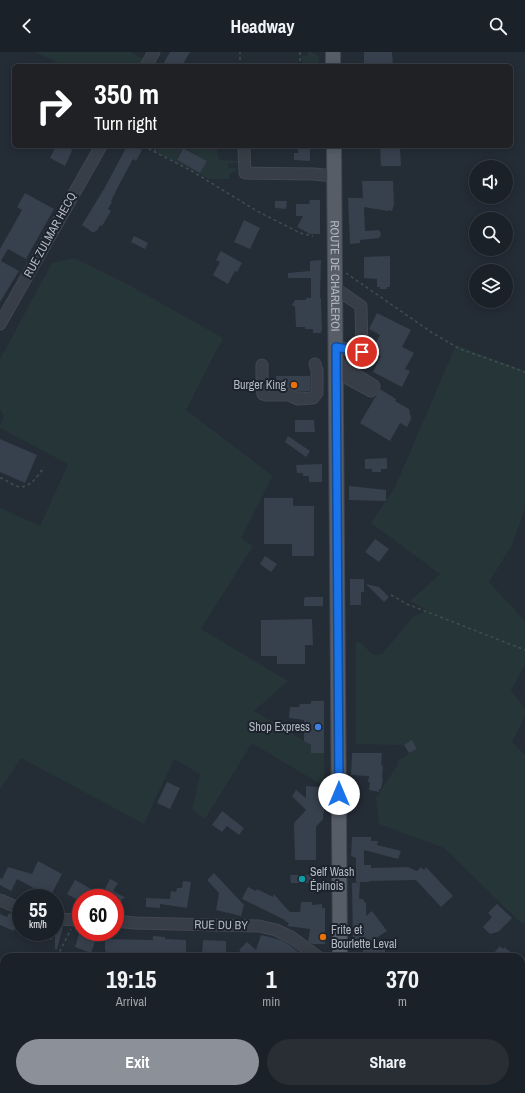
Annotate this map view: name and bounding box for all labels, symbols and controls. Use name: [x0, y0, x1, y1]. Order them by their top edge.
text: Headway: [231, 14, 295, 39]
icon: back: [16, 15, 38, 37]
icon: search: [487, 15, 509, 37]
text: 350 m: [94, 75, 159, 113]
icon: right: [28, 80, 80, 132]
text: Turn right: [94, 111, 157, 136]
map controls: [469, 160, 513, 308]
button: sound: [469, 160, 513, 204]
street label: RUE ZULMAR HECQ: [20, 189, 80, 280]
button: search: [469, 212, 513, 256]
street label: ROUTE DE CHARLEROI: [327, 220, 343, 332]
button: layers: [469, 264, 513, 308]
pin: [345, 335, 379, 369]
icon: arrive: [351, 341, 373, 363]
place label: Burger King: [233, 377, 287, 393]
marker: Burger King: [289, 380, 299, 390]
place label: Shop Express: [249, 719, 310, 735]
marker: Shop Express: [313, 722, 323, 732]
position arrow: [318, 773, 360, 815]
place label: Self Wash Épinois: [310, 864, 354, 894]
marker: Self Wash Épinois: [297, 874, 307, 884]
speed limit sign: 60: [72, 889, 124, 941]
text: 55: [29, 896, 47, 923]
street label: RUE DU BY: [194, 917, 248, 933]
text: km/h: [29, 918, 47, 931]
place label: Frite et Bourlette Leval: [331, 922, 397, 952]
marker: Frite et Bourlette Leval: [318, 932, 328, 942]
text: 19:15: [106, 963, 156, 995]
text: 1: [266, 963, 277, 995]
text: 370: [386, 963, 419, 995]
text: Arrival: [116, 993, 147, 1010]
text: min: [262, 993, 280, 1010]
text: m: [398, 993, 407, 1010]
button: Exit: [16, 1039, 259, 1085]
button: Share: [267, 1039, 509, 1085]

